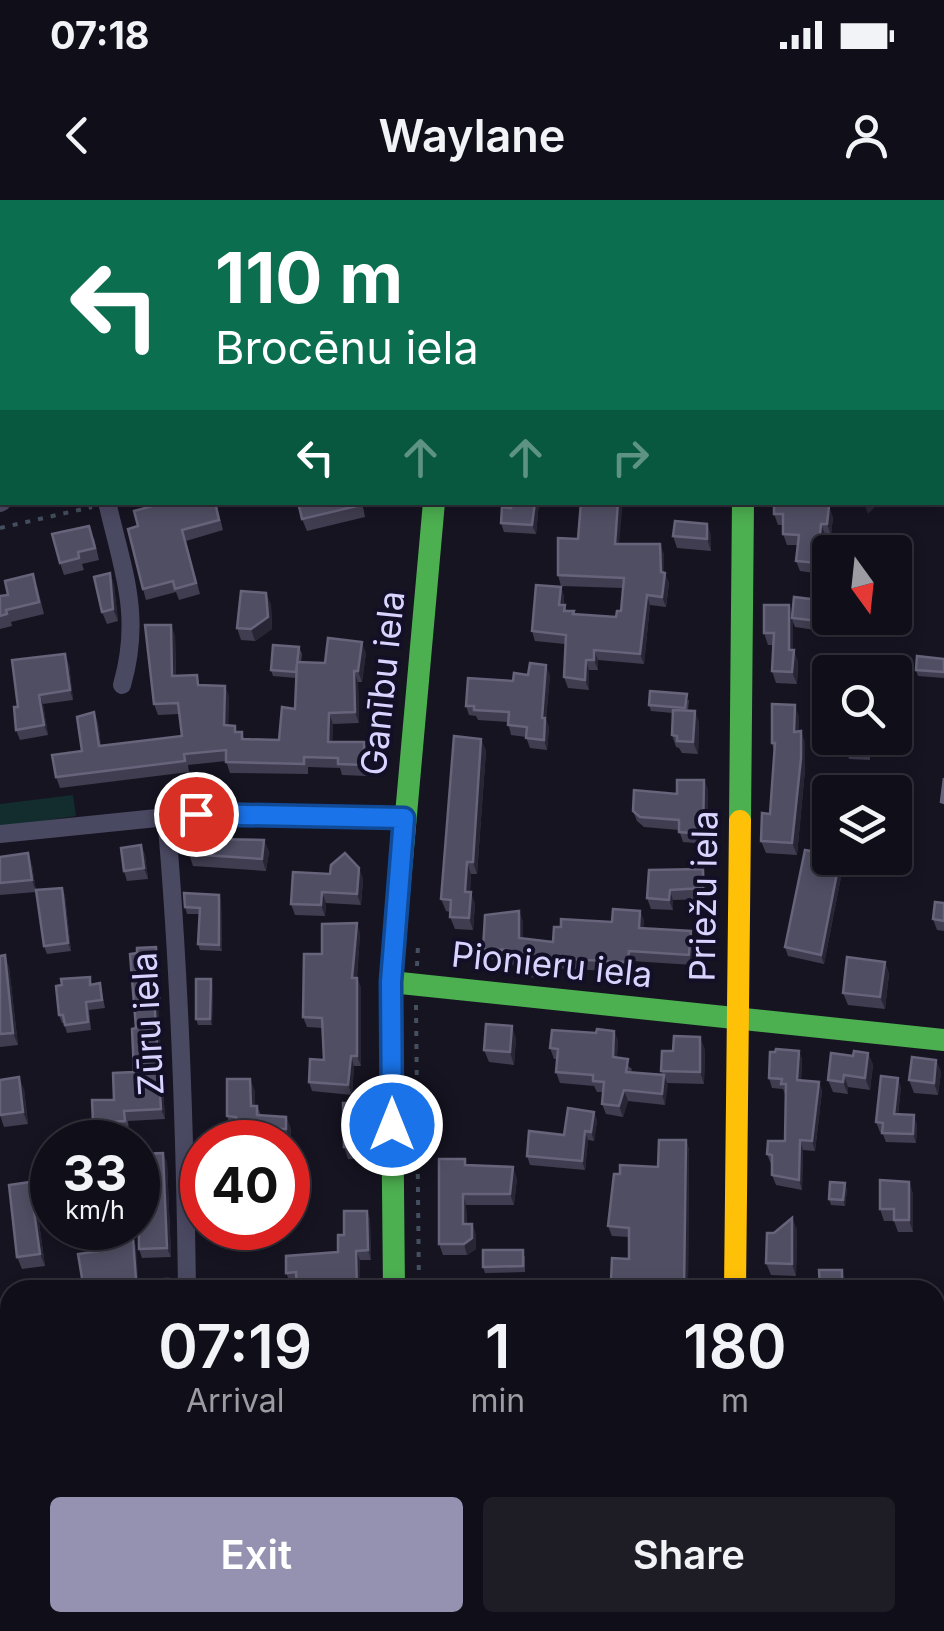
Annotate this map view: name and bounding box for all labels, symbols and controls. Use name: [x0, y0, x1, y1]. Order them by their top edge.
text: 07:18: [50, 12, 150, 58]
icon: back: [50, 108, 105, 163]
text: Waylane: [379, 108, 565, 163]
icon: person: [839, 108, 894, 163]
text: 110 m: [215, 235, 403, 320]
icon: left: [50, 240, 180, 370]
text: Brocēnu iela: [215, 320, 479, 375]
icon: left: [288, 430, 343, 485]
icon: ahead: [393, 430, 448, 485]
icon: ahead: [498, 430, 553, 485]
icon: right: [603, 430, 658, 485]
north arrow: [812, 535, 912, 635]
map controls: [812, 535, 912, 875]
street label: Ganību iela: [351, 589, 413, 777]
button: search: [812, 655, 912, 755]
pin: [154, 772, 239, 857]
button: layers: [812, 775, 912, 875]
icon: arrive: [169, 787, 224, 842]
street label: Priežu iela: [681, 810, 725, 982]
street label: Pionieru iela: [449, 933, 655, 995]
street label: Zūru iela: [122, 951, 172, 1097]
position arrow: [340, 1073, 444, 1177]
speed limit sign: 40: [180, 1120, 310, 1250]
text: 33: [63, 1143, 127, 1203]
text: km/h: [65, 1195, 125, 1225]
text: 07:19: [158, 1310, 312, 1382]
text: 1: [485, 1310, 510, 1382]
text: 180: [683, 1310, 787, 1382]
text: Arrival: [186, 1381, 284, 1420]
text: min: [470, 1381, 525, 1420]
text: m: [721, 1381, 749, 1420]
button: Exit: [50, 1497, 463, 1612]
button: Share: [483, 1497, 895, 1612]

